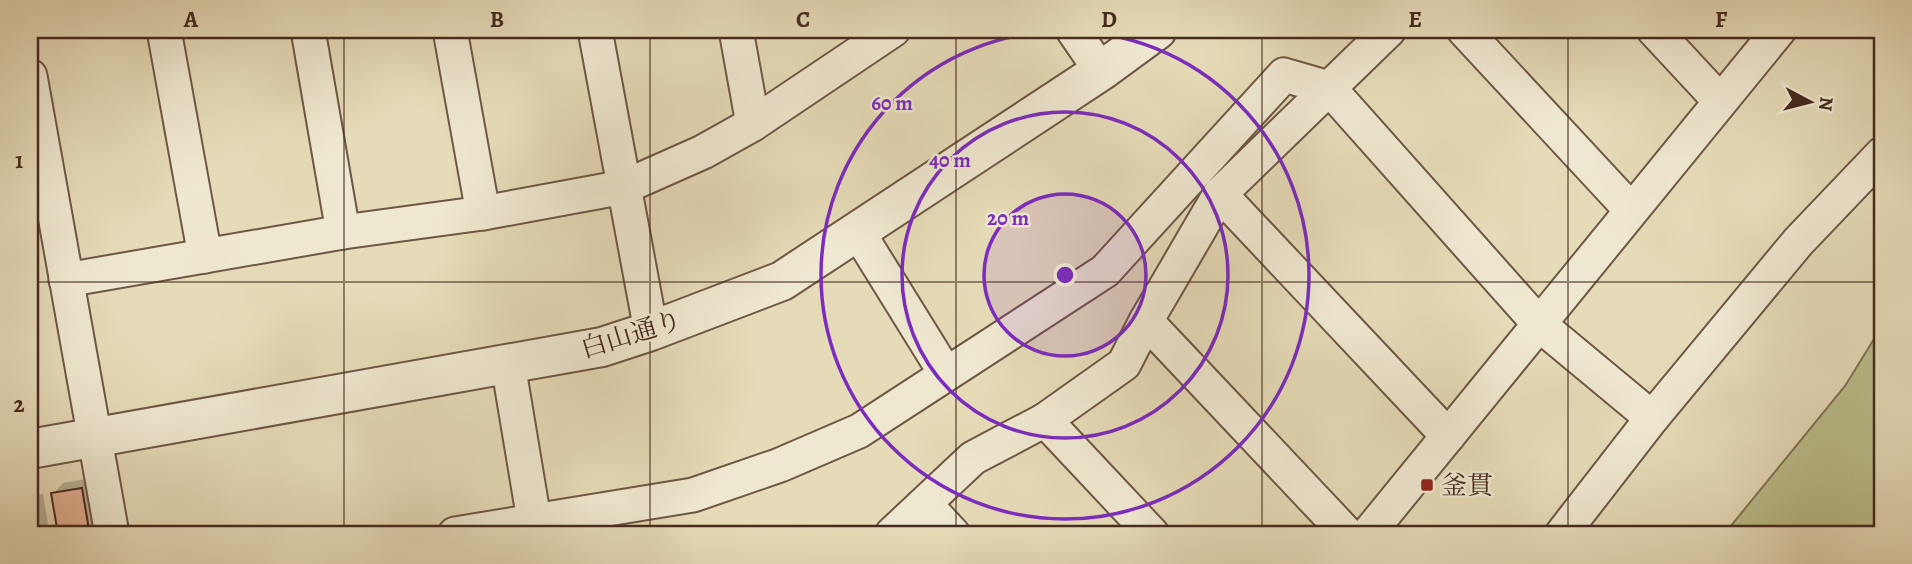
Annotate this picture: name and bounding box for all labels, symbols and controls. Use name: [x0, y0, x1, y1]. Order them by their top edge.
text: A: [183, 4, 199, 35]
text: B: [490, 4, 504, 35]
text: C: [796, 4, 810, 35]
text: D: [1101, 4, 1117, 35]
text: E: [1408, 4, 1422, 35]
text: F: [1715, 4, 1728, 35]
north arrow: [1776, 66, 1846, 136]
text: 60 m: [871, 89, 913, 117]
text: N: [1812, 95, 1840, 113]
text: 1: [15, 145, 23, 176]
text: 40 m: [929, 146, 971, 174]
text: 20 m: [987, 204, 1029, 232]
centre of rings: [1053, 263, 1077, 287]
street label: 白山通り: [576, 303, 686, 366]
text: 2: [13, 389, 25, 420]
place label: 釜貫: [1441, 468, 1493, 503]
marker: 釜貫: [1419, 477, 1435, 493]

